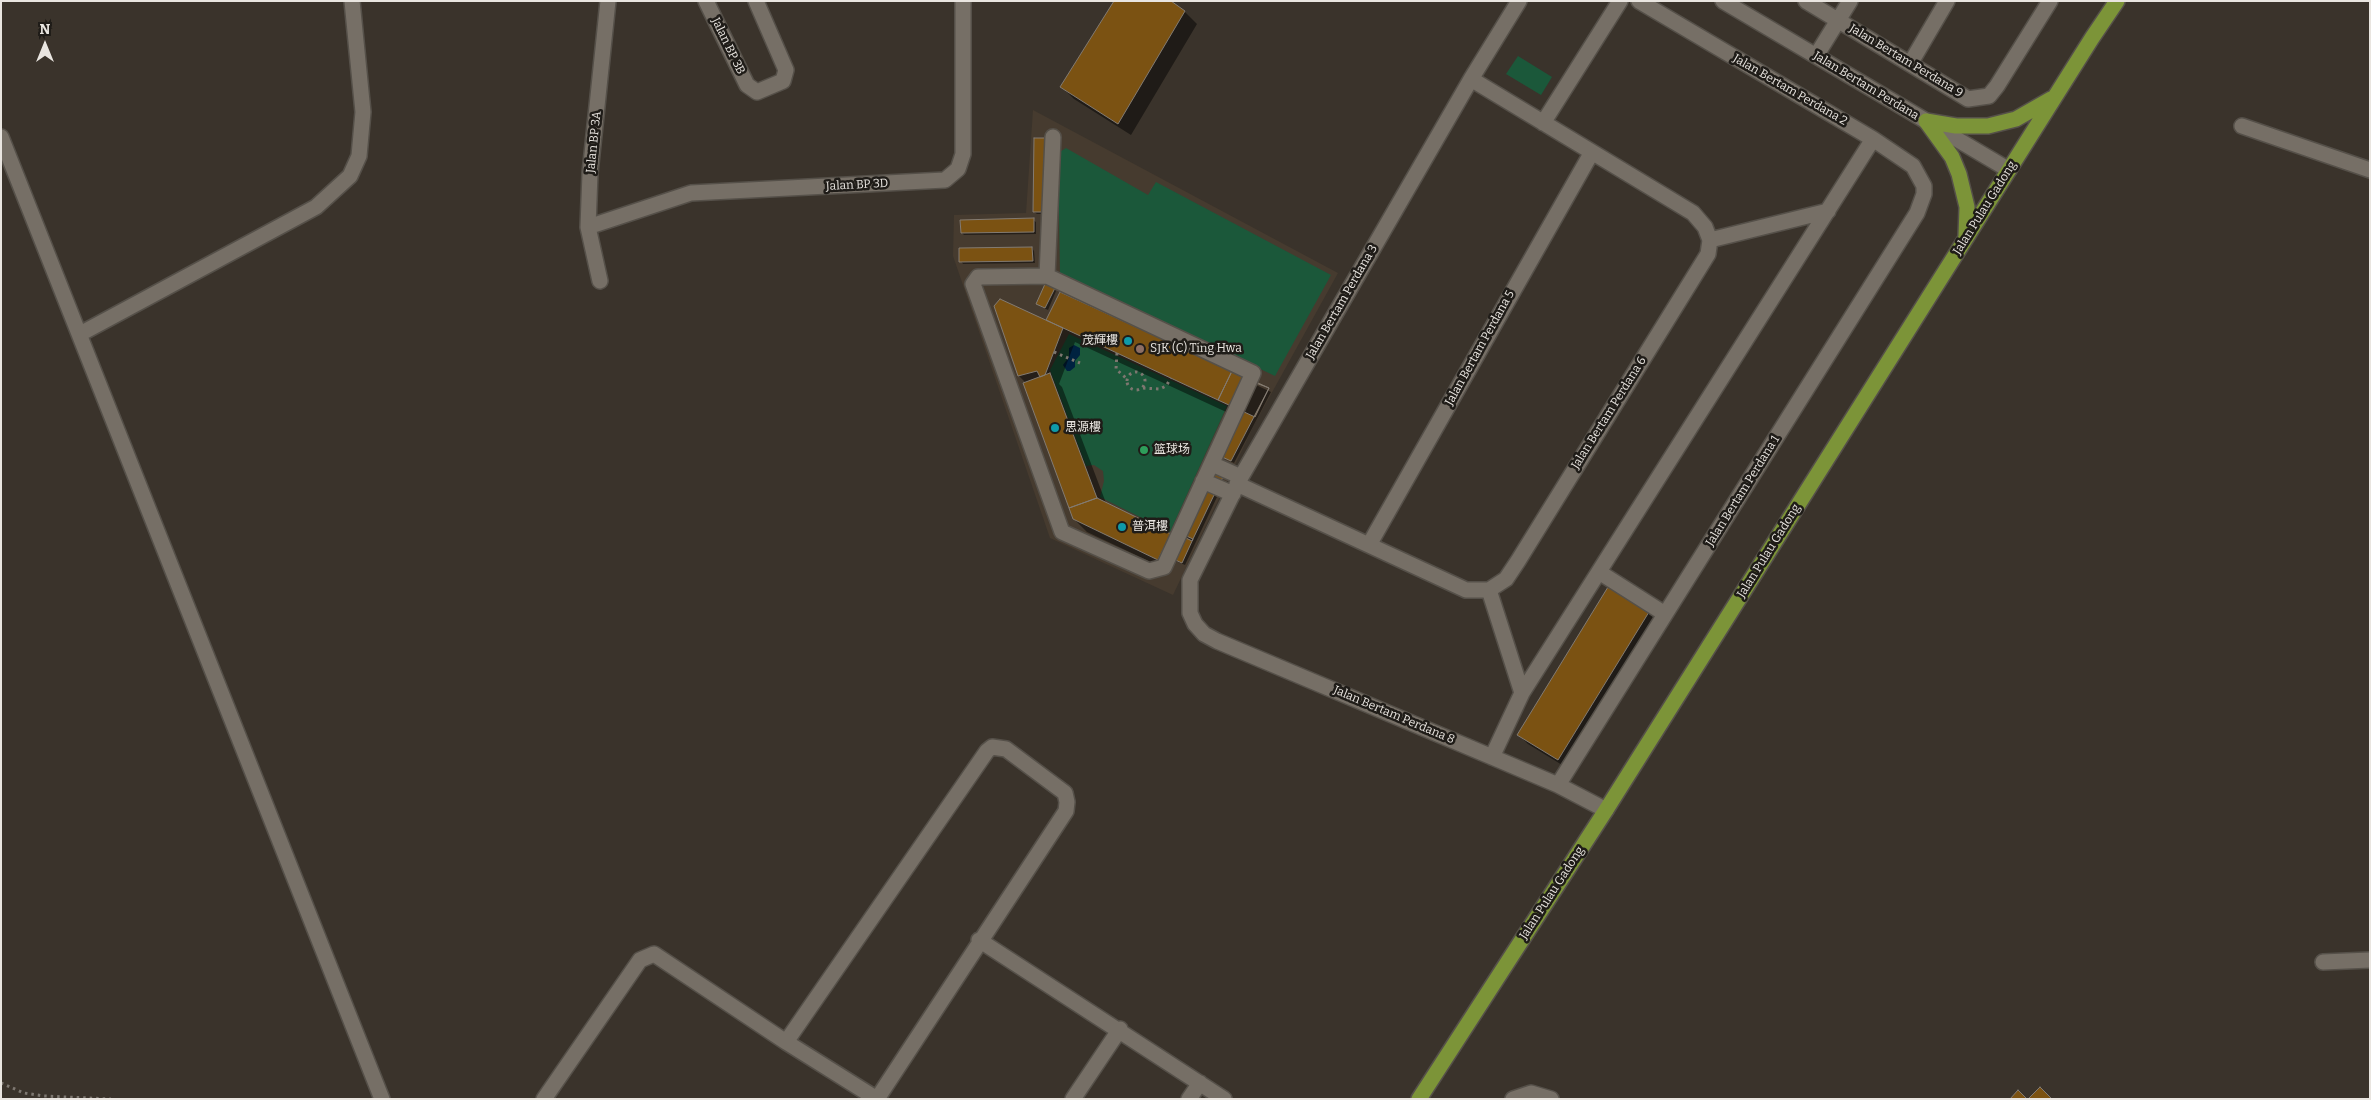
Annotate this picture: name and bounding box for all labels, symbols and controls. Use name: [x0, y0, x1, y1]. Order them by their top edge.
street label: Jalan BP 3B: [708, 15, 748, 77]
north arrow: [20, 20, 70, 70]
text: N: [40, 21, 50, 38]
street label: Jalan Bertam Perdana 9: [1847, 21, 1965, 101]
street label: Jalan Bertam Perdana: [1811, 49, 1921, 123]
street label: Jalan Bertam Perdana 2: [1730, 51, 1850, 129]
street label: Jalan BP 3A: [584, 110, 604, 174]
street label: Jalan Pulau Gadong: [1950, 158, 2020, 258]
street label: Jalan BP 3D: [826, 176, 888, 194]
street label: Jalan Bertam Perdana 3: [1303, 242, 1381, 362]
street label: Jalan Bertam Perdana 5: [1442, 288, 1518, 408]
place label: 茂輝樓: [1082, 334, 1118, 348]
marker: 茂輝樓: [1122, 335, 1134, 347]
place label: SJK (C) Ting Hwa: [1150, 342, 1242, 356]
marker: SJK (C) Ting Hwa: [1134, 343, 1146, 355]
street label: Jalan Bertam Perdana 6: [1568, 354, 1650, 472]
place label: 思源樓: [1065, 421, 1101, 435]
marker: 思源樓: [1049, 422, 1061, 434]
street label: Jalan Bertam Perdana 1: [1703, 433, 1783, 549]
place label: 篮球场: [1154, 443, 1190, 457]
marker: 篮球场: [1138, 444, 1150, 456]
street label: Jalan Pulau Gadong: [1734, 501, 1804, 601]
place label: 普洱樓: [1132, 520, 1168, 534]
marker: 普洱樓: [1116, 521, 1128, 533]
street label: Jalan Bertam Perdana 8: [1331, 683, 1457, 747]
street label: Jalan Pulau Gadong: [1517, 844, 1587, 942]

